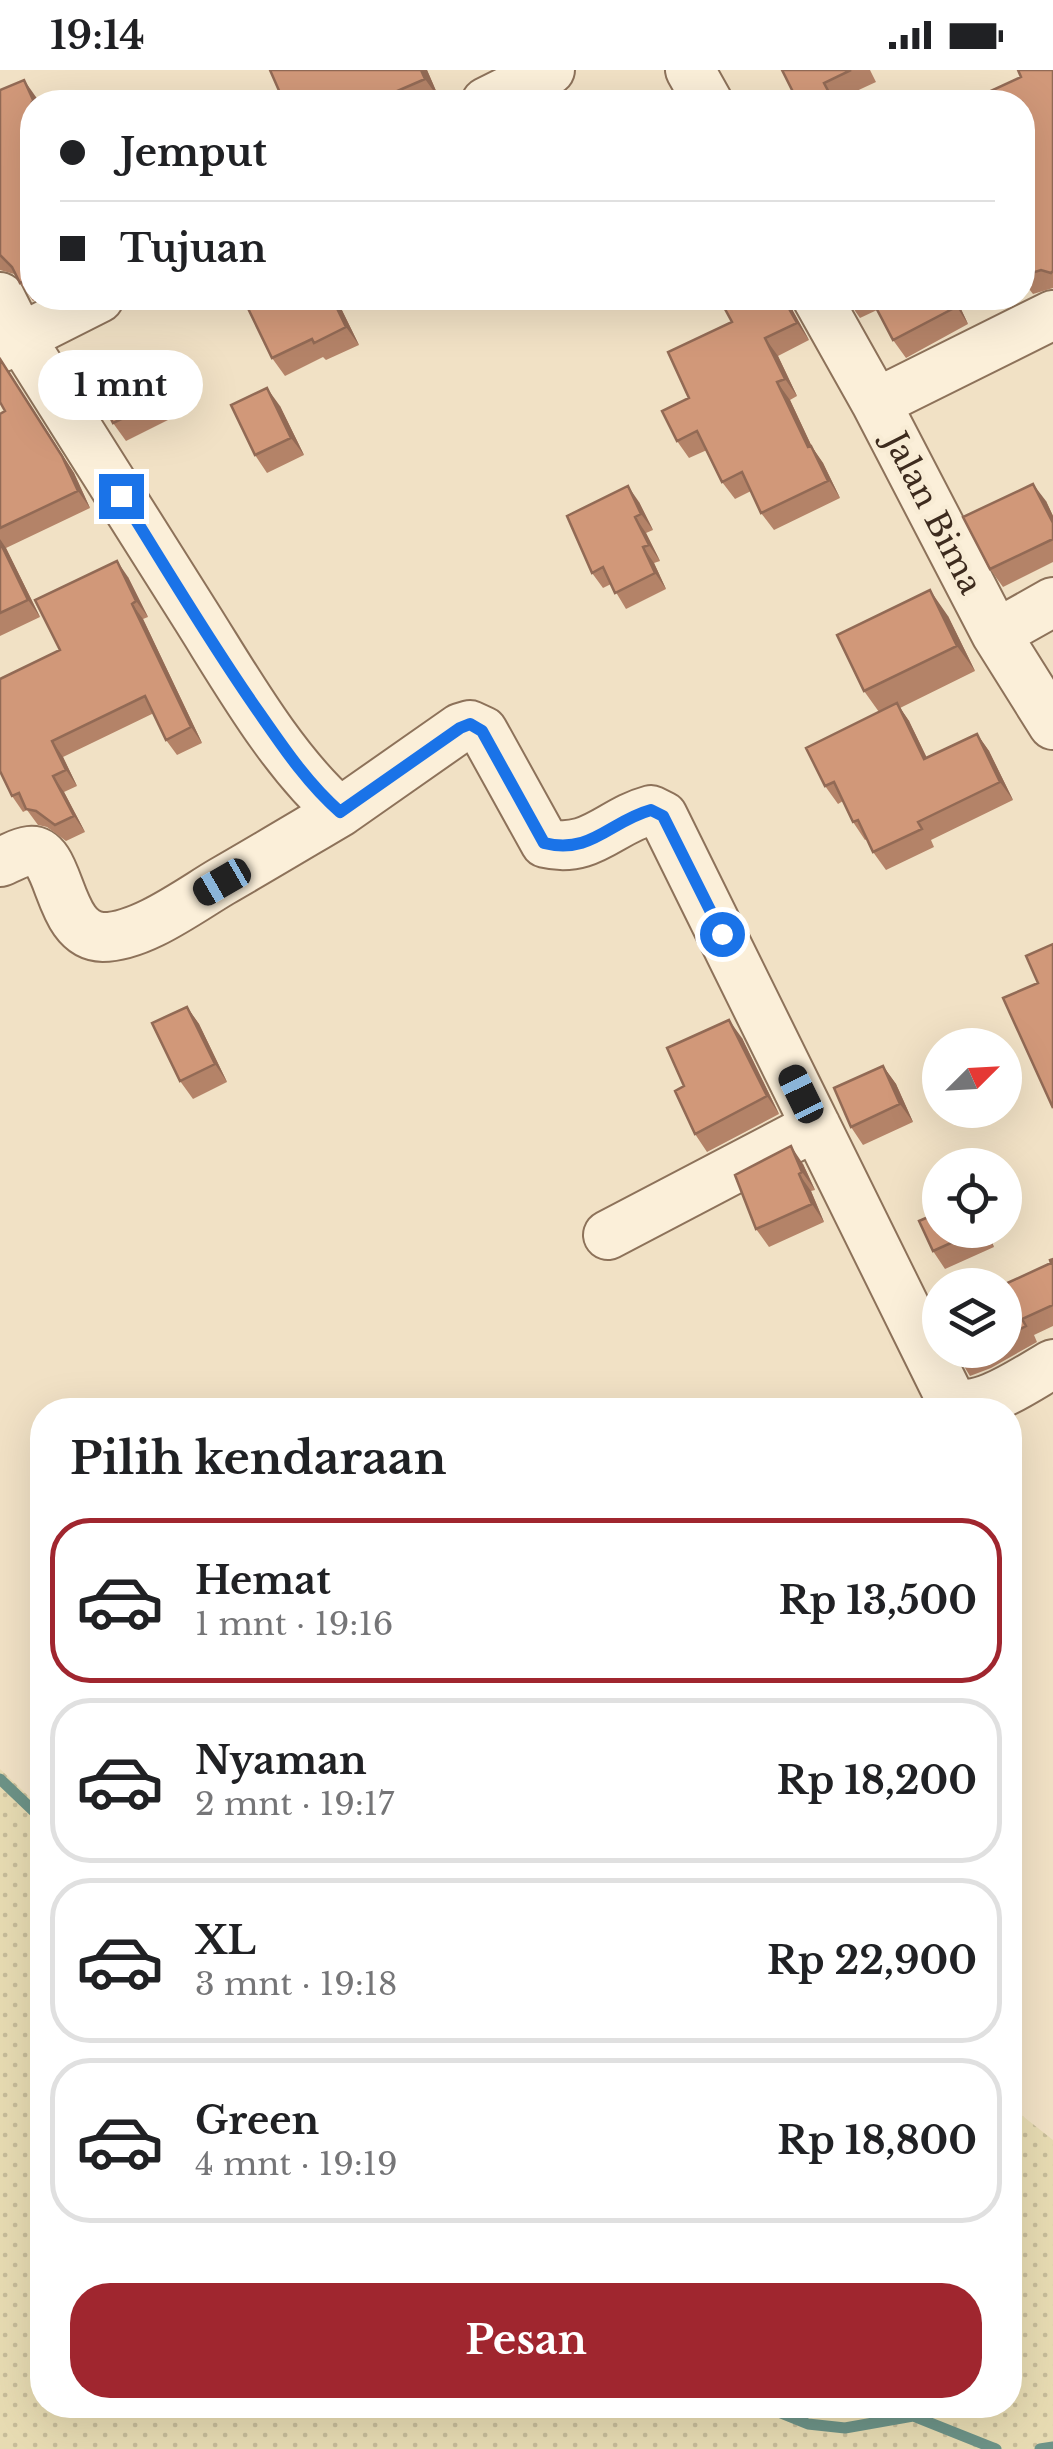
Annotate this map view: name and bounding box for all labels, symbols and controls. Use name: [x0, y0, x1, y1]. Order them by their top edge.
text: 19:14: [50, 12, 145, 59]
text: Jemput: [120, 129, 267, 176]
text: Tujuan: [120, 225, 266, 272]
callout: 1 mnt: [38, 351, 204, 421]
text: 1 mnt: [74, 365, 167, 405]
street label: Jalan Bima: [873, 422, 991, 601]
route end: [99, 474, 144, 519]
car: [189, 854, 255, 910]
route start: [700, 912, 745, 957]
north arrow: [922, 1028, 1022, 1128]
map controls: [922, 1028, 1022, 1368]
car: [774, 1060, 828, 1128]
button: locate: [922, 1148, 1022, 1248]
button: layers: [922, 1268, 1022, 1368]
text: Pilih kendaraan: [70, 1430, 446, 1486]
icon: car: [75, 1556, 165, 1646]
text: Hemat: [195, 1557, 331, 1604]
text: Rp 13,500: [779, 1577, 977, 1624]
text: 1 mnt · 19:16: [195, 1604, 393, 1644]
icon: car: [75, 1736, 165, 1826]
text: Nyaman: [195, 1737, 367, 1784]
text: Rp 18,200: [777, 1757, 977, 1804]
text: 2 mnt · 19:17: [195, 1784, 394, 1824]
icon: car: [75, 1916, 165, 2006]
text: XL: [195, 1917, 256, 1964]
text: Rp 22,900: [767, 1937, 977, 1984]
text: 3 mnt · 19:18: [195, 1964, 398, 2004]
icon: car: [75, 2096, 165, 2186]
text: Green: [195, 2097, 319, 2144]
text: Rp 18,800: [777, 2117, 977, 2164]
text: 4 mnt · 19:19: [195, 2144, 398, 2184]
button: Pesan: [70, 2283, 982, 2398]

